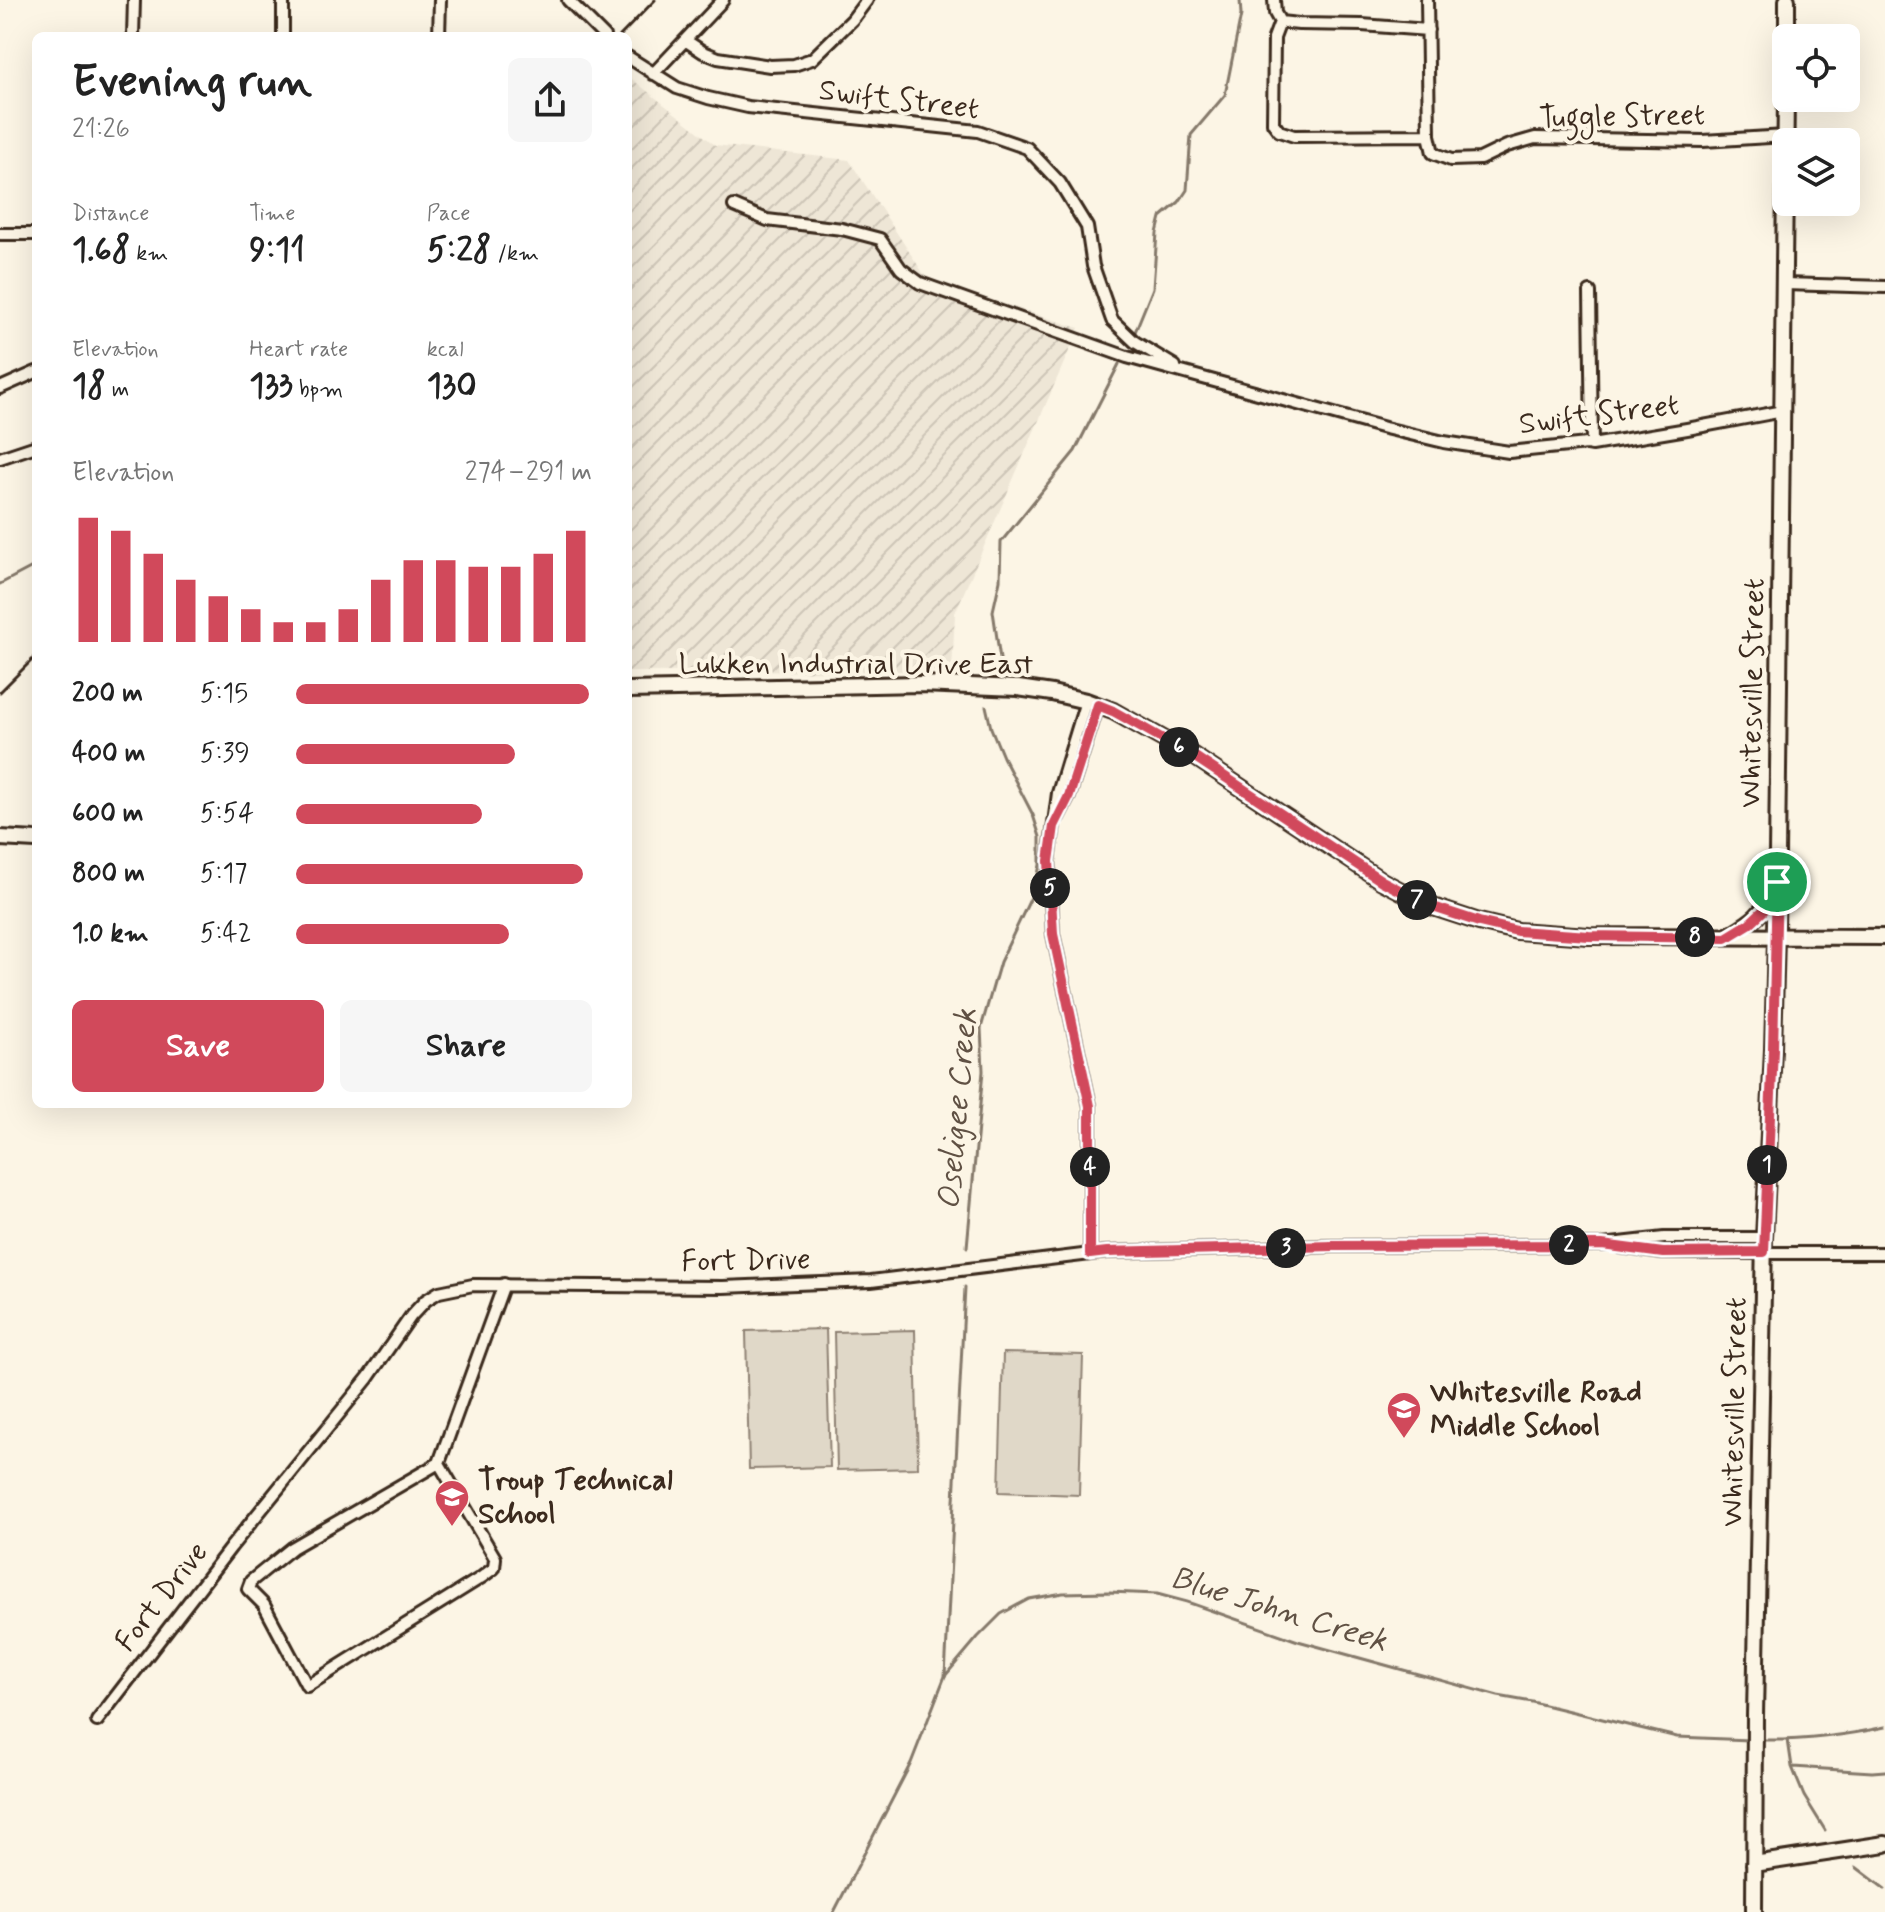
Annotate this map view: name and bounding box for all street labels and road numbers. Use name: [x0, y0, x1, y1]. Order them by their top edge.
street label: Swift Street: [817, 71, 981, 129]
street label: Tuggle Street: [1539, 96, 1706, 141]
street label: Swift Street: [1517, 386, 1681, 444]
street label: Whitesville Street: [1731, 578, 1775, 808]
street label: Lukken Industrial Drive East: [679, 645, 1034, 684]
street label: Fort Drive: [681, 1240, 811, 1282]
street label: Whitesville Street: [1713, 1297, 1757, 1527]
street label: Fort Drive: [107, 1534, 217, 1660]

